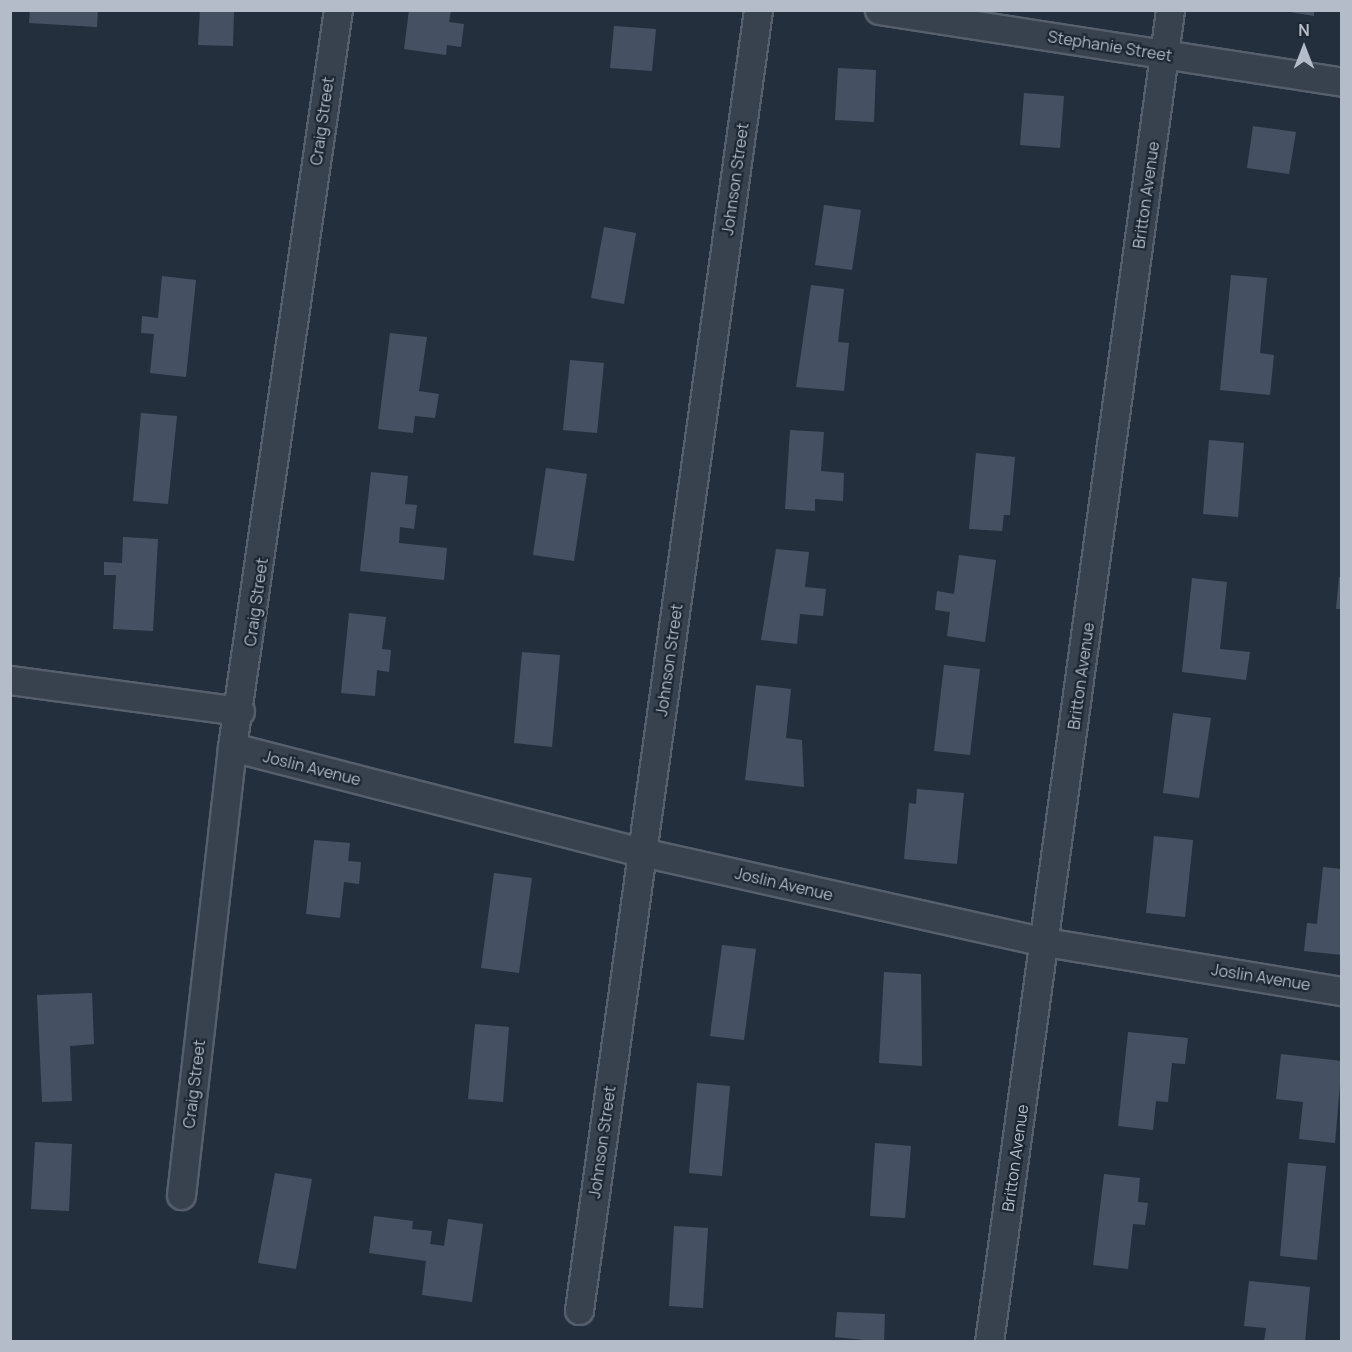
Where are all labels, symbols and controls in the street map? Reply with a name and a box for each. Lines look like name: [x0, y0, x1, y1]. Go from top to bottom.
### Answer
north arrow: [1274, 18, 1334, 78]
text: N: [1298, 19, 1310, 41]
street label: Stephanie Street: [1046, 27, 1174, 65]
street label: Craig Street: [306, 76, 338, 166]
street label: Johnson Street: [718, 121, 752, 237]
street label: Britton Avenue: [1129, 140, 1163, 250]
street label: Craig Street: [240, 557, 272, 647]
street label: Johnson Street: [652, 602, 686, 718]
street label: Britton Avenue: [1064, 621, 1098, 731]
street label: Joslin Avenue: [261, 747, 363, 789]
street label: Joslin Avenue: [733, 863, 835, 905]
street label: Joslin Avenue: [1210, 960, 1312, 994]
street label: Craig Street: [179, 1039, 209, 1129]
street label: Johnson Street: [585, 1084, 619, 1200]
street label: Britton Avenue: [998, 1103, 1032, 1213]

